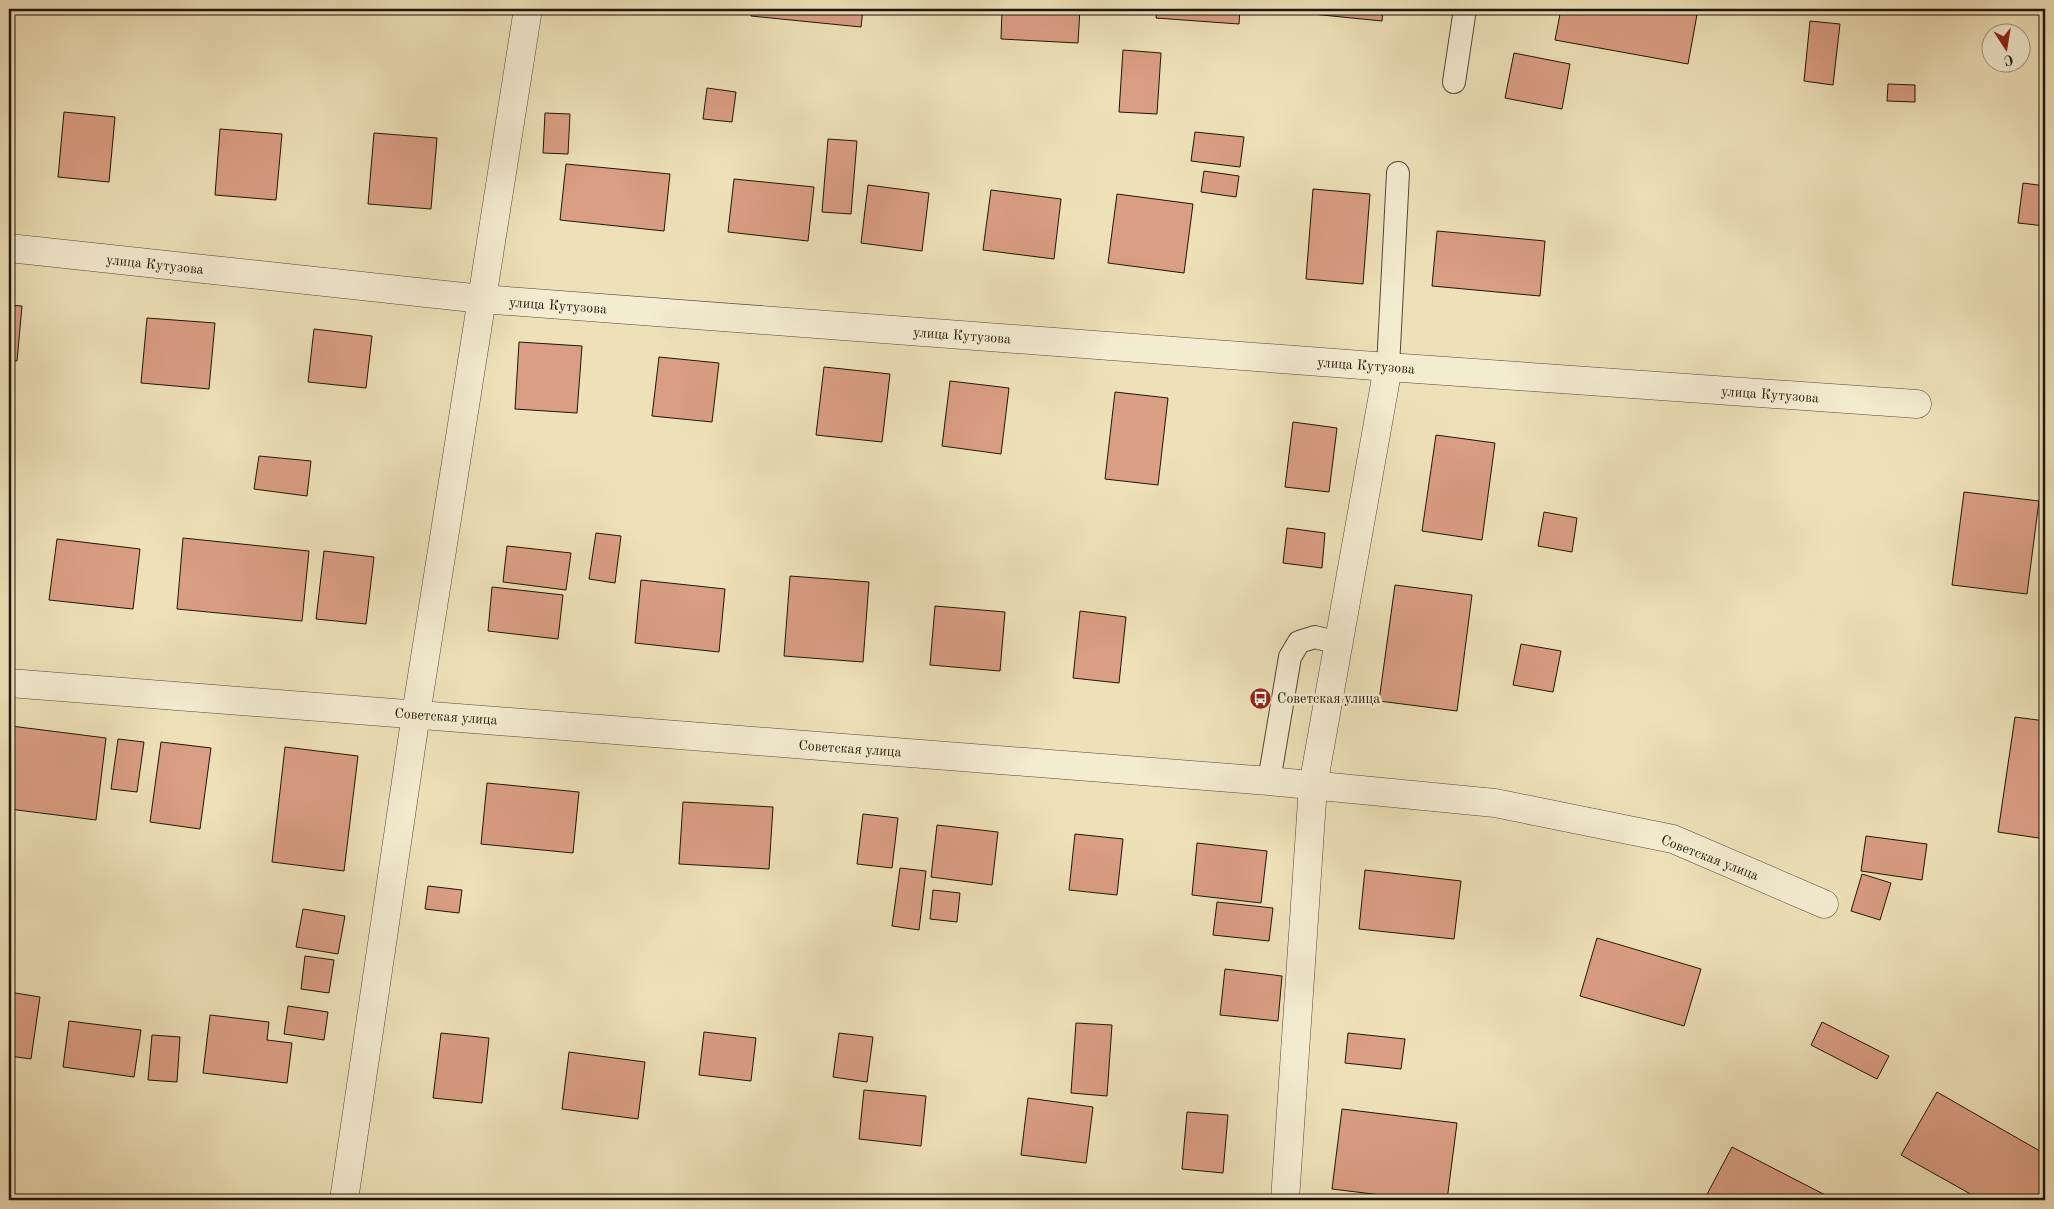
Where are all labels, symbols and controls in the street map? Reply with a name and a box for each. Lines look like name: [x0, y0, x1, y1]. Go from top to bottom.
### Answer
north arrow: [1982, 22, 2032, 72]
text: С: [2003, 52, 2014, 68]
street label: улица Кутузова: [105, 253, 204, 277]
street label: улица Кутузова: [509, 296, 607, 316]
street label: улица Кутузова: [913, 326, 1011, 346]
street label: улица Кутузова: [1317, 356, 1415, 376]
street label: улица Кутузова: [1721, 385, 1819, 405]
bus stop icon: Советская улица: [1249, 686, 1273, 710]
place label: Советская улица: [1277, 692, 1380, 706]
street label: Советская улица: [394, 706, 498, 728]
street label: Советская улица: [798, 738, 902, 760]
street label: Советская улица: [1659, 833, 1760, 883]

